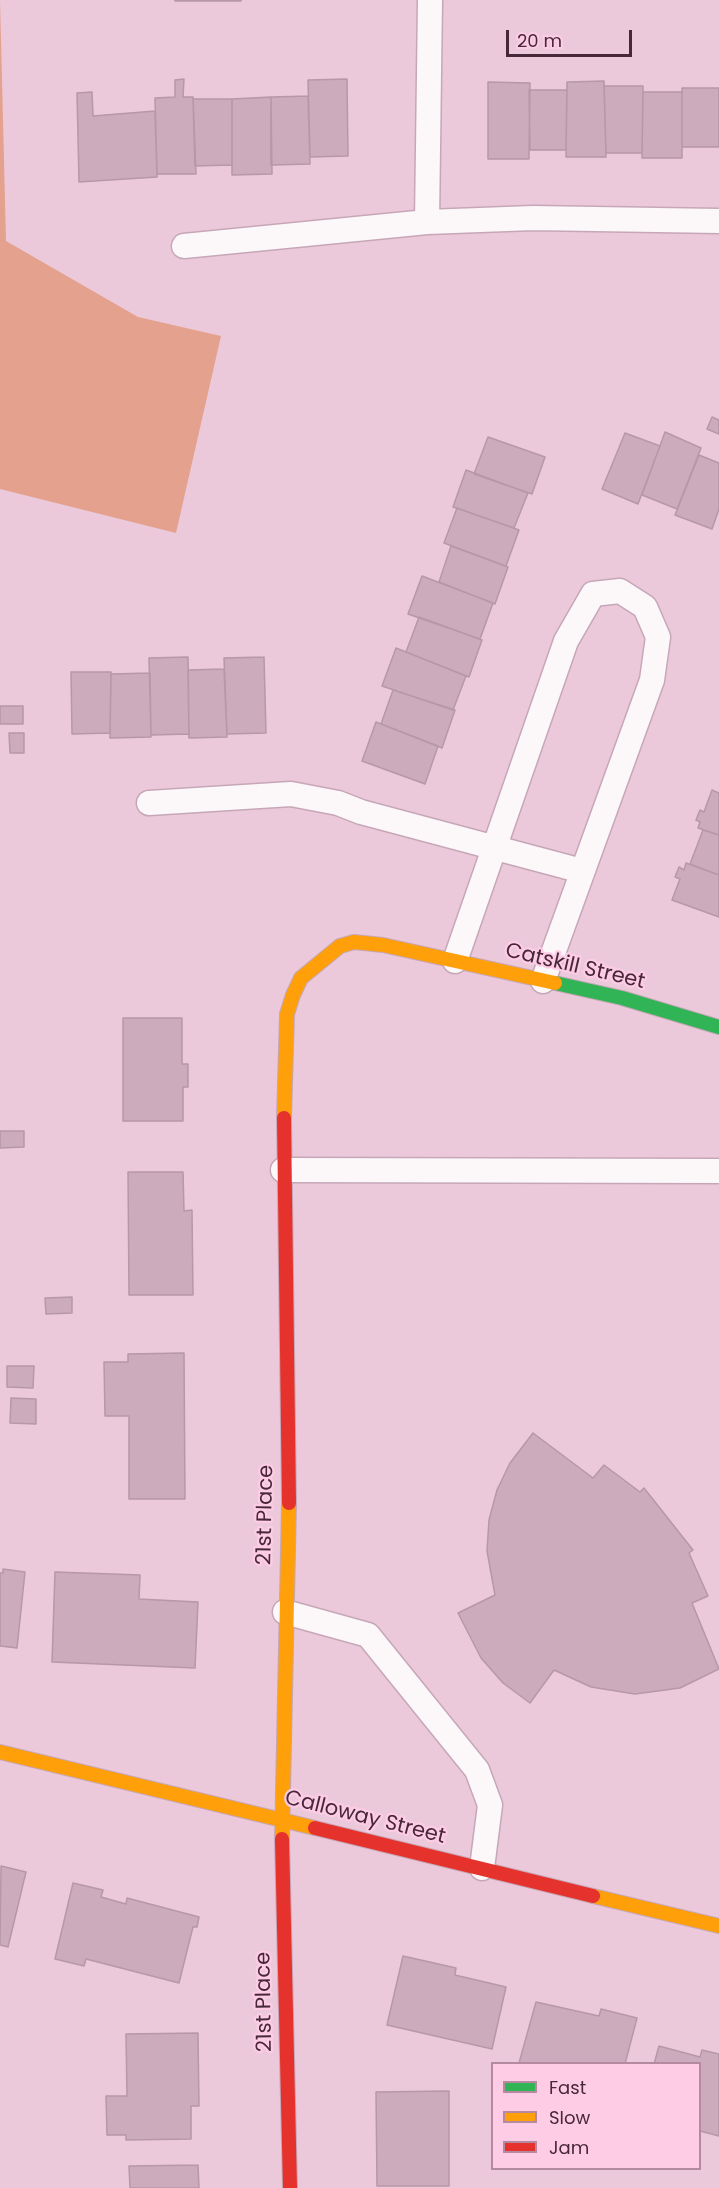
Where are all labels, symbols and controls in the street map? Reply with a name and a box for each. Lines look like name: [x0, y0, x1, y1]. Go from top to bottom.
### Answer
scale bar: [509, 18, 635, 56]
text: 20 m: [517, 28, 562, 53]
street label: Catskill Street: [503, 939, 647, 995]
street label: 21st Place: [253, 1465, 279, 1565]
street label: Calloway Street: [282, 1786, 448, 1850]
street label: 21st Place: [252, 1952, 278, 2052]
legend: [491, 2062, 701, 2170]
text: Fast: [549, 2075, 586, 2100]
text: Slow: [549, 2105, 590, 2130]
text: Jam: [549, 2135, 589, 2160]

